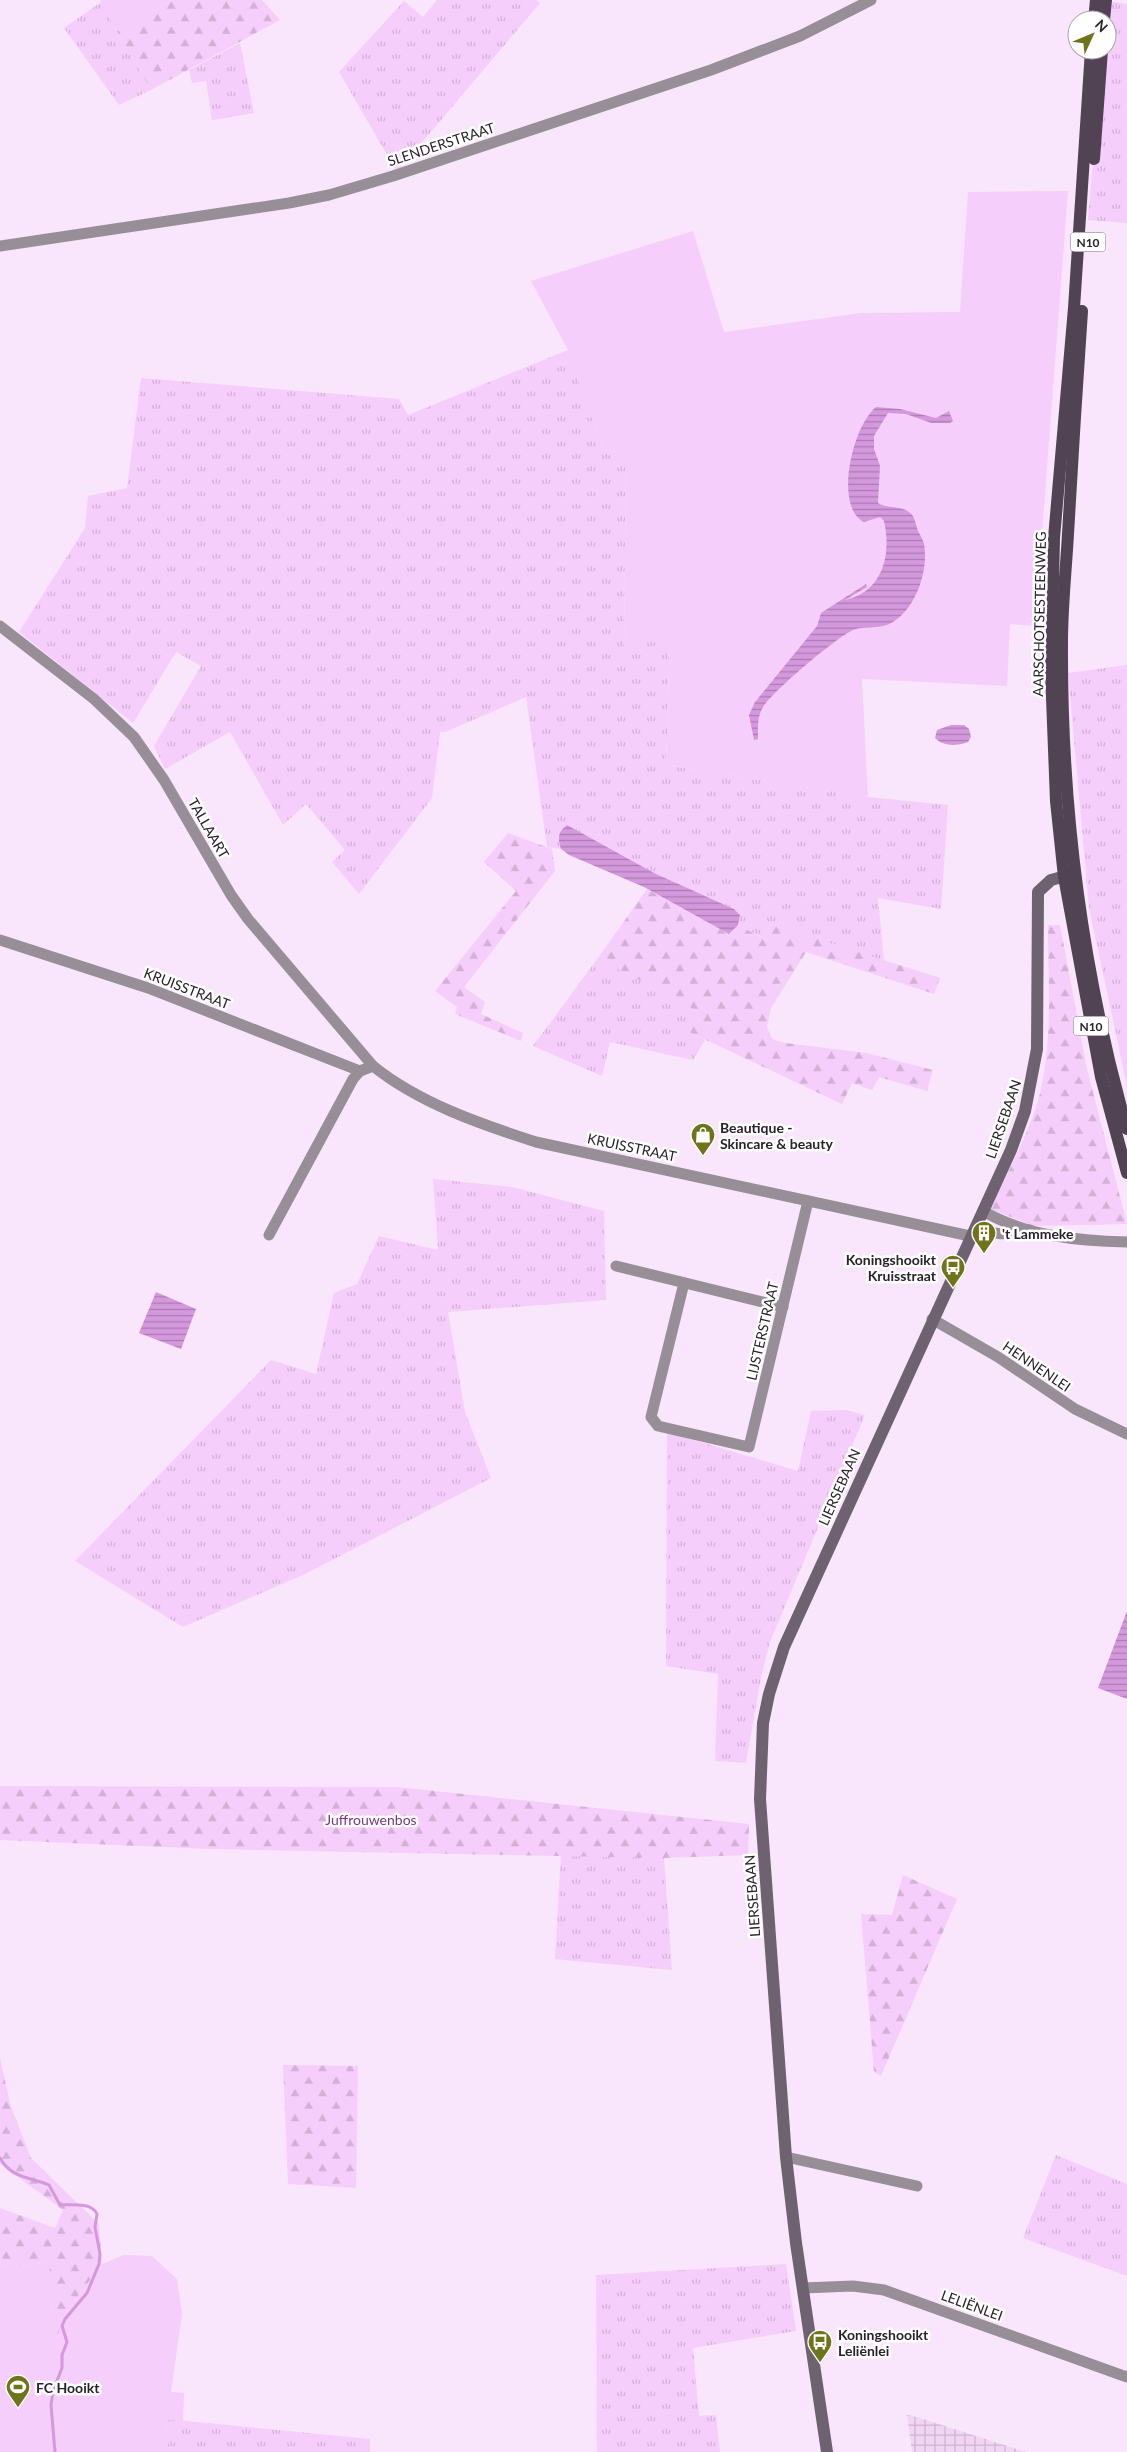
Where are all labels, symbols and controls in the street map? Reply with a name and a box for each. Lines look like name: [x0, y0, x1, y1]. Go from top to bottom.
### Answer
north arrow: [1067, 10, 1117, 60]
text: N: [1092, 16, 1112, 35]
street label: SLENDERSTRAAT: [385, 118, 498, 169]
road number: N10: [1070, 232, 1106, 252]
street label: AARSCHOTSESTEENWEG: [1029, 531, 1049, 697]
street label: TALLAART: [185, 795, 233, 862]
street label: KRUISSTRAAT: [142, 964, 233, 1012]
road number: N10: [1074, 1016, 1108, 1036]
street label: LIERSEBAAN: [982, 1077, 1024, 1161]
place label: Beautique - Skincare & beauty: [720, 1119, 833, 1152]
shop icon: Beautique - Skincare & beauty: [690, 1122, 716, 1156]
street label: KRUISSTRAAT: [586, 1129, 679, 1165]
building icon: 't Lammeke: [971, 1220, 997, 1254]
place label: 't Lammeke: [1002, 1225, 1074, 1242]
place label: Koningshooikt Kruisstraat: [846, 1251, 937, 1284]
bus stop icon: Koningshooikt Kruisstraat: [940, 1254, 966, 1288]
street label: LIJSTERSTRAAT: [742, 1279, 782, 1382]
street label: HENNENLEI: [1000, 1337, 1074, 1395]
street label: LIERSEBAAN: [815, 1446, 863, 1528]
park label: Juffrouwenbos: [325, 1811, 417, 1828]
street label: LIERSEBAAN: [741, 1854, 763, 1938]
street label: LELIËNLEI: [939, 2286, 1005, 2324]
place label: Koningshooikt Leliënlei: [838, 2326, 929, 2359]
bus stop icon: Koningshooikt Leliënlei: [807, 2329, 833, 2363]
sports icon: FC Hooikt: [5, 2374, 31, 2408]
place label: FC Hooikt: [36, 2379, 100, 2396]

